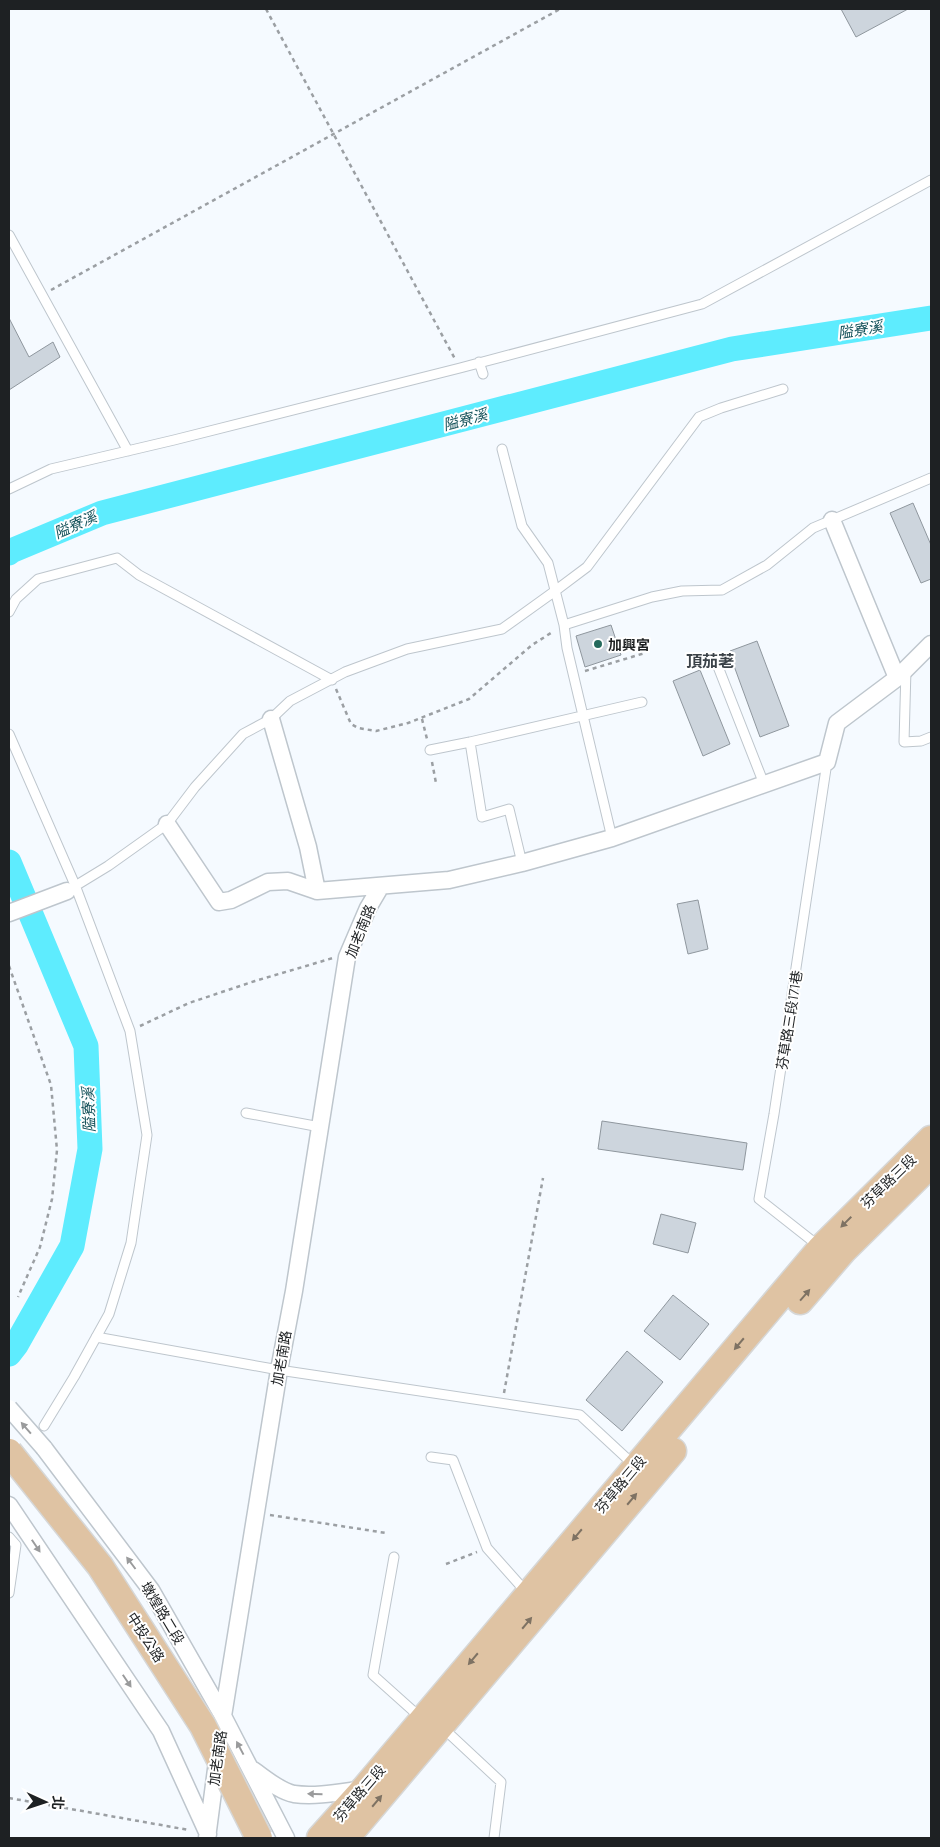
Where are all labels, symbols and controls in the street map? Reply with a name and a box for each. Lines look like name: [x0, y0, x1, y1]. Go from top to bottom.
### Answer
water label: 隘寮溪: [836, 316, 886, 341]
water label: 隘寮溪: [441, 404, 491, 434]
water label: 隘寮溪: [51, 506, 101, 541]
place label: 加興宮: [608, 636, 650, 653]
marker: 加興宮: [592, 638, 604, 650]
district label: 頂茄荖: [686, 651, 734, 670]
street label: 加老南路: [342, 902, 378, 960]
street label: 芬草路三段171巷: [773, 969, 805, 1071]
water label: 隘寮溪: [78, 1085, 98, 1133]
street label: 芬草路三段: [857, 1151, 919, 1211]
one-way arrow: [841, 1216, 853, 1228]
one-way arrow: [799, 1289, 810, 1302]
street label: 加老南路: [268, 1329, 294, 1387]
one-way arrow: [734, 1337, 745, 1350]
one-way arrow: [21, 1421, 32, 1434]
street label: 芬草路三段: [591, 1452, 649, 1516]
one-way arrow: [626, 1493, 637, 1505]
one-way arrow: [572, 1528, 583, 1541]
one-way arrow: [31, 1539, 41, 1553]
one-way arrow: [125, 1557, 136, 1570]
street label: 墩煌路二段: [138, 1579, 188, 1647]
street label: 中投公路: [124, 1609, 168, 1665]
one-way arrow: [522, 1617, 533, 1630]
one-way arrow: [467, 1652, 478, 1665]
one-way arrow: [122, 1674, 132, 1687]
street label: 加老南路: [205, 1729, 229, 1787]
one-way arrow: [236, 1741, 244, 1755]
street label: 芬草路三段: [330, 1761, 388, 1825]
north arrow: [20, 1777, 70, 1827]
one-way arrow: [307, 1790, 323, 1798]
text: 北: [50, 1795, 67, 1810]
one-way arrow: [372, 1795, 383, 1808]

